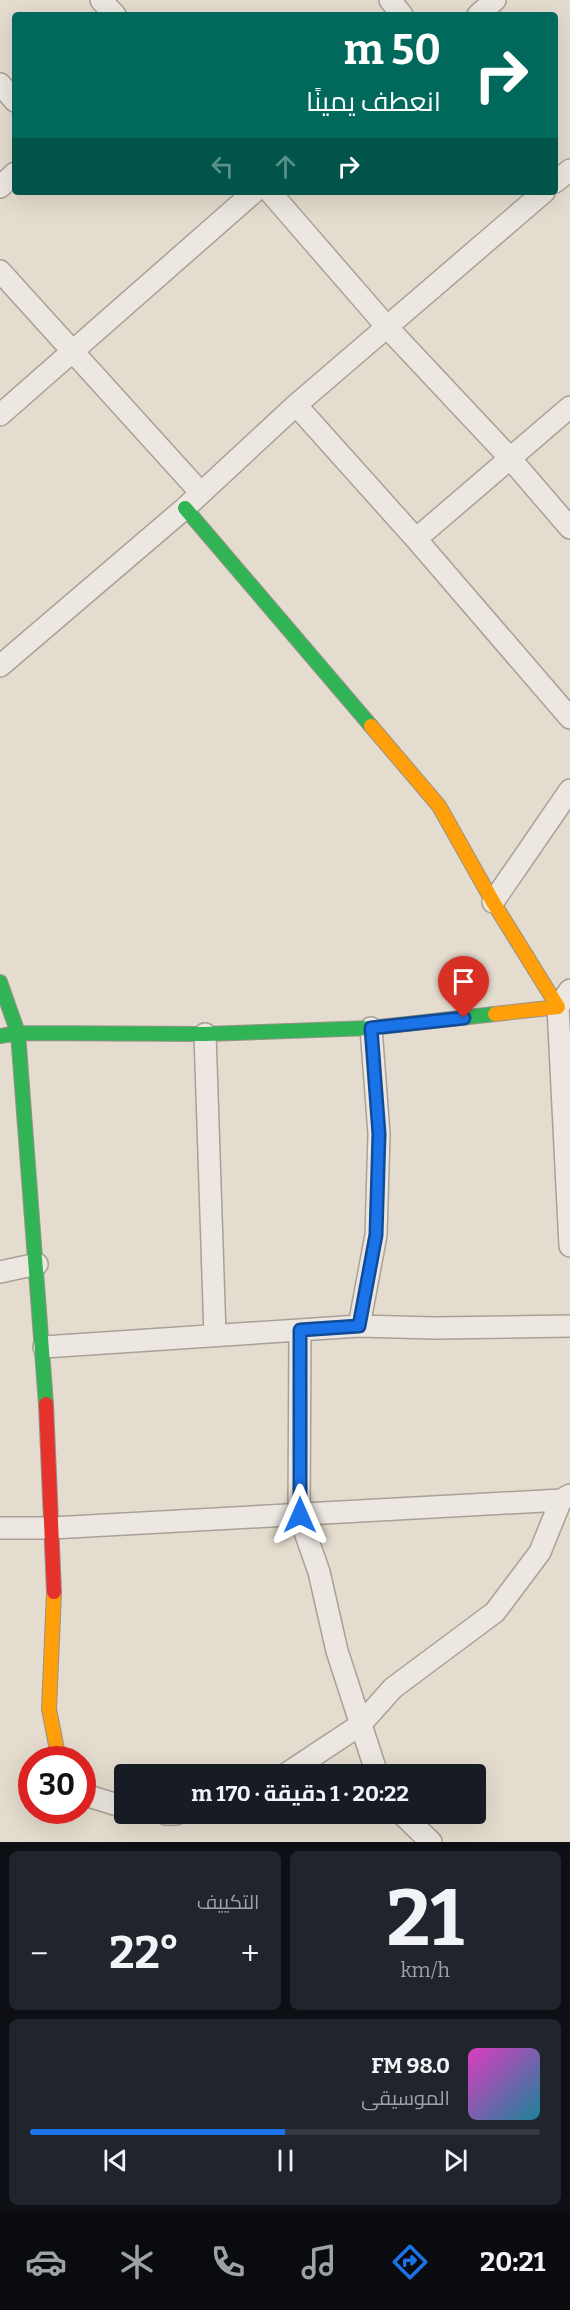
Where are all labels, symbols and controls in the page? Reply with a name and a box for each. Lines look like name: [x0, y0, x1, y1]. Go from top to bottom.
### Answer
text: 50 m: [344, 25, 441, 75]
icon: right: [462, 36, 540, 114]
text: انعطف يمينًا: [306, 86, 441, 118]
icon: left: [206, 150, 239, 183]
icon: ahead: [269, 150, 302, 183]
icon: right: [332, 150, 365, 183]
pin: [438, 956, 489, 1018]
icon: arrive: [447, 965, 480, 998]
position arrow: [268, 1483, 332, 1547]
speed limit sign: 30: [18, 1746, 96, 1824]
text: 20:22 · 1 دقيقة · 170 m: [191, 1780, 409, 1807]
text: 21: [386, 1872, 464, 1966]
text: التكييف: [197, 1890, 260, 1914]
text: 22°: [109, 1926, 180, 1980]
text: −: [30, 1934, 48, 1974]
text: +: [241, 1934, 259, 1974]
text: km/h: [401, 1958, 450, 1982]
text: 98.0 FM: [371, 2052, 450, 2079]
text: الموسيقى: [361, 2086, 450, 2110]
icon: previous: [99, 2144, 132, 2177]
icon: pause: [269, 2144, 302, 2177]
icon: next: [439, 2144, 472, 2177]
icon: car: [25, 2241, 67, 2283]
icon: climate: [116, 2241, 158, 2283]
icon: phone: [207, 2241, 249, 2283]
icon: music: [298, 2241, 340, 2283]
icon: directions: [389, 2241, 431, 2283]
text: 20:21: [480, 2246, 545, 2278]

